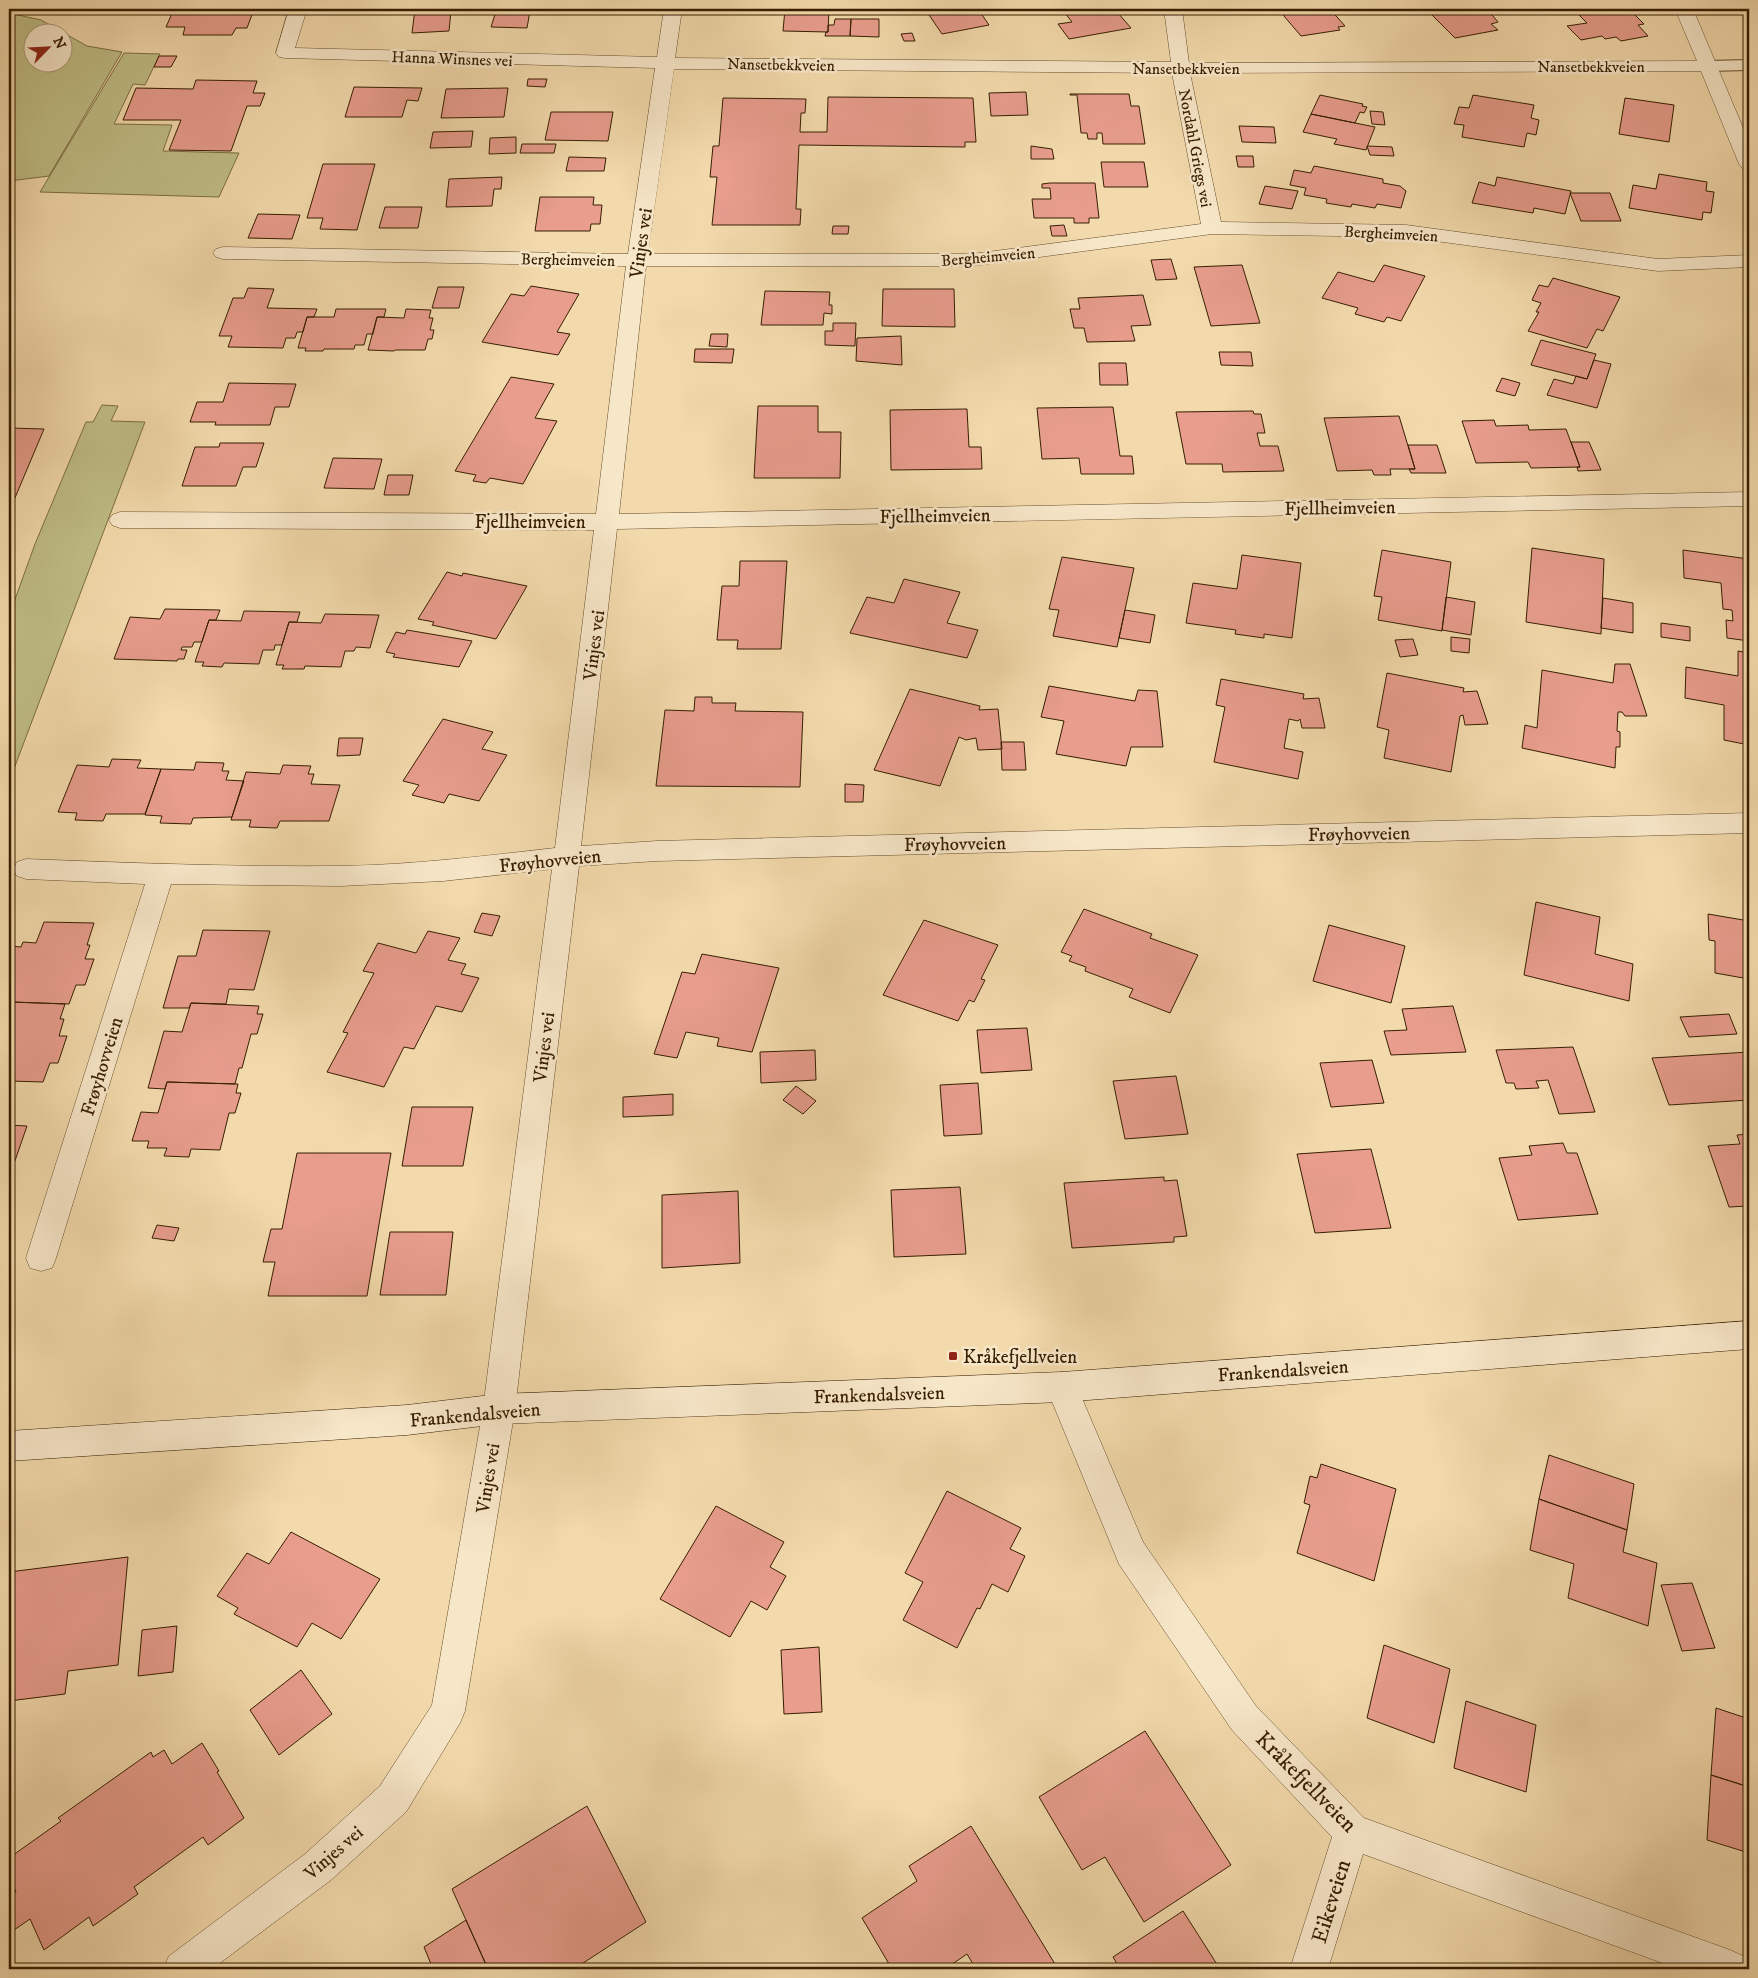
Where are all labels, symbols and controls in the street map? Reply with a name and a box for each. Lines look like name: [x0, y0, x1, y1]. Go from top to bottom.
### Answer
north arrow: [22, 22, 72, 72]
text: N: [48, 34, 70, 52]
street label: Hanna Winsnes vei: [391, 47, 513, 71]
street label: Nansetbekkveien: [727, 54, 836, 76]
street label: Nansetbekkveien: [1537, 57, 1645, 77]
street label: Nansetbekkveien: [1132, 59, 1240, 79]
street label: Nordahl Griegs vei: [1174, 87, 1216, 209]
street label: Vinjes vei: [625, 207, 658, 281]
street label: Bergheimveien: [1343, 222, 1439, 246]
street label: Bergheimveien: [940, 243, 1037, 271]
street label: Bergheimveien: [521, 249, 616, 271]
street label: Fjellheimveien: [1284, 496, 1396, 521]
street label: Fjellheimveien: [879, 504, 991, 529]
street label: Fjellheimveien: [474, 511, 586, 534]
street label: Vinjes vei: [579, 609, 610, 683]
street label: Frøyhovveien: [1308, 822, 1410, 847]
street label: Frøyhovveien: [904, 832, 1006, 857]
street label: Frøyhovveien: [498, 845, 602, 878]
street label: Vinjes vei: [529, 1011, 560, 1085]
street label: Frøyhovveien: [76, 1014, 128, 1119]
place label: Kråkefjellveien: [963, 1346, 1077, 1369]
marker: Kråkefjellveien: [947, 1350, 959, 1362]
street label: Frankendalsveien: [1217, 1355, 1349, 1388]
street label: Frankendalsveien: [813, 1382, 945, 1409]
street label: Frankendalsveien: [409, 1398, 542, 1433]
street label: Vinjes vei: [471, 1441, 505, 1516]
street label: Kråkefjellveien: [1250, 1726, 1363, 1839]
street label: Vinjes vei: [299, 1821, 368, 1886]
street label: Eikeveien: [1306, 1856, 1357, 1947]

